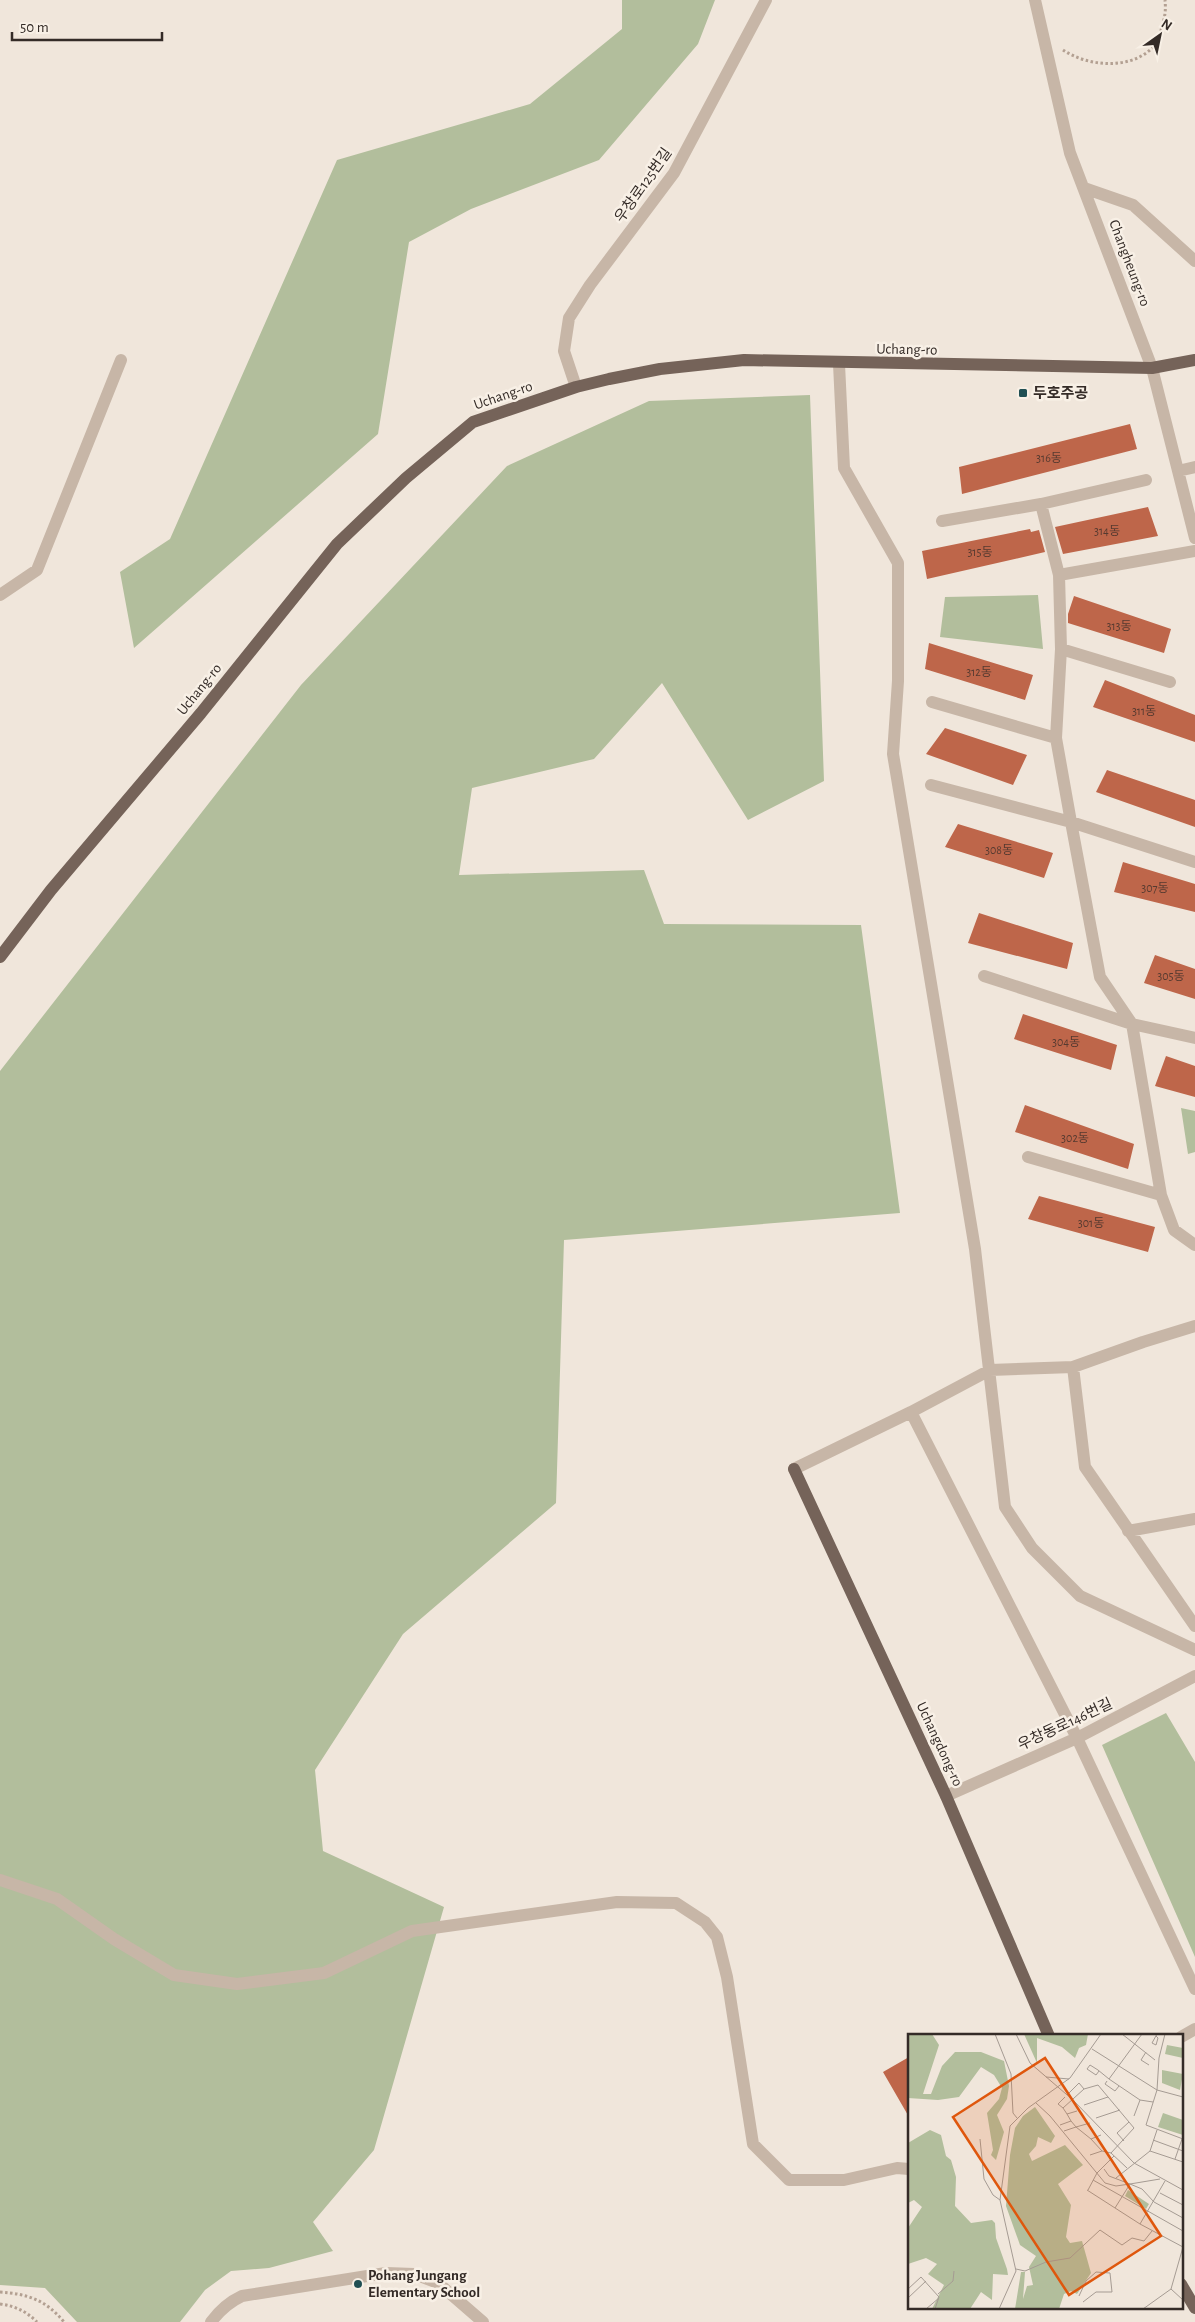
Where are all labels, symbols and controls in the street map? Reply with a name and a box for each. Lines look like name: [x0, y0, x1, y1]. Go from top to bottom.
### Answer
scale bar: [12, 10, 162, 42]
north arrow: [1135, 10, 1185, 60]
text: N: [1159, 16, 1174, 33]
text: 50 m: [20, 20, 49, 35]
street label: 우창로125번길: [611, 145, 675, 225]
street label: Changheung-ro: [1106, 218, 1153, 309]
street label: Uchang-ro: [876, 341, 938, 358]
street label: Uchang-ro: [472, 378, 535, 413]
place label: 두호주공: [1033, 386, 1088, 401]
marker: 두호주공: [1017, 387, 1029, 399]
house number: 316동: [1036, 452, 1062, 464]
house number: 314동: [1094, 525, 1120, 537]
house number: 315동: [967, 546, 993, 558]
house number: 313동: [1106, 620, 1132, 632]
street label: Uchang-ro: [174, 661, 224, 718]
house number: 312동: [966, 666, 992, 678]
house number: 311동: [1132, 705, 1156, 717]
house number: 308동: [985, 844, 1013, 856]
house number: 307동: [1141, 882, 1169, 894]
house number: 305동: [1157, 970, 1185, 982]
house number: 304동: [1052, 1036, 1080, 1048]
house number: 302동: [1061, 1132, 1089, 1144]
house number: 301동: [1078, 1217, 1104, 1229]
street label: 우창동로146번길: [1015, 1695, 1115, 1753]
street label: Uchangdong-ro: [913, 1700, 966, 1789]
inset map: [908, 2034, 1182, 2310]
place label: Pohang Jungang Elementary School: [368, 2268, 480, 2300]
marker: Pohang Jungang Elementary School: [352, 2278, 364, 2290]

